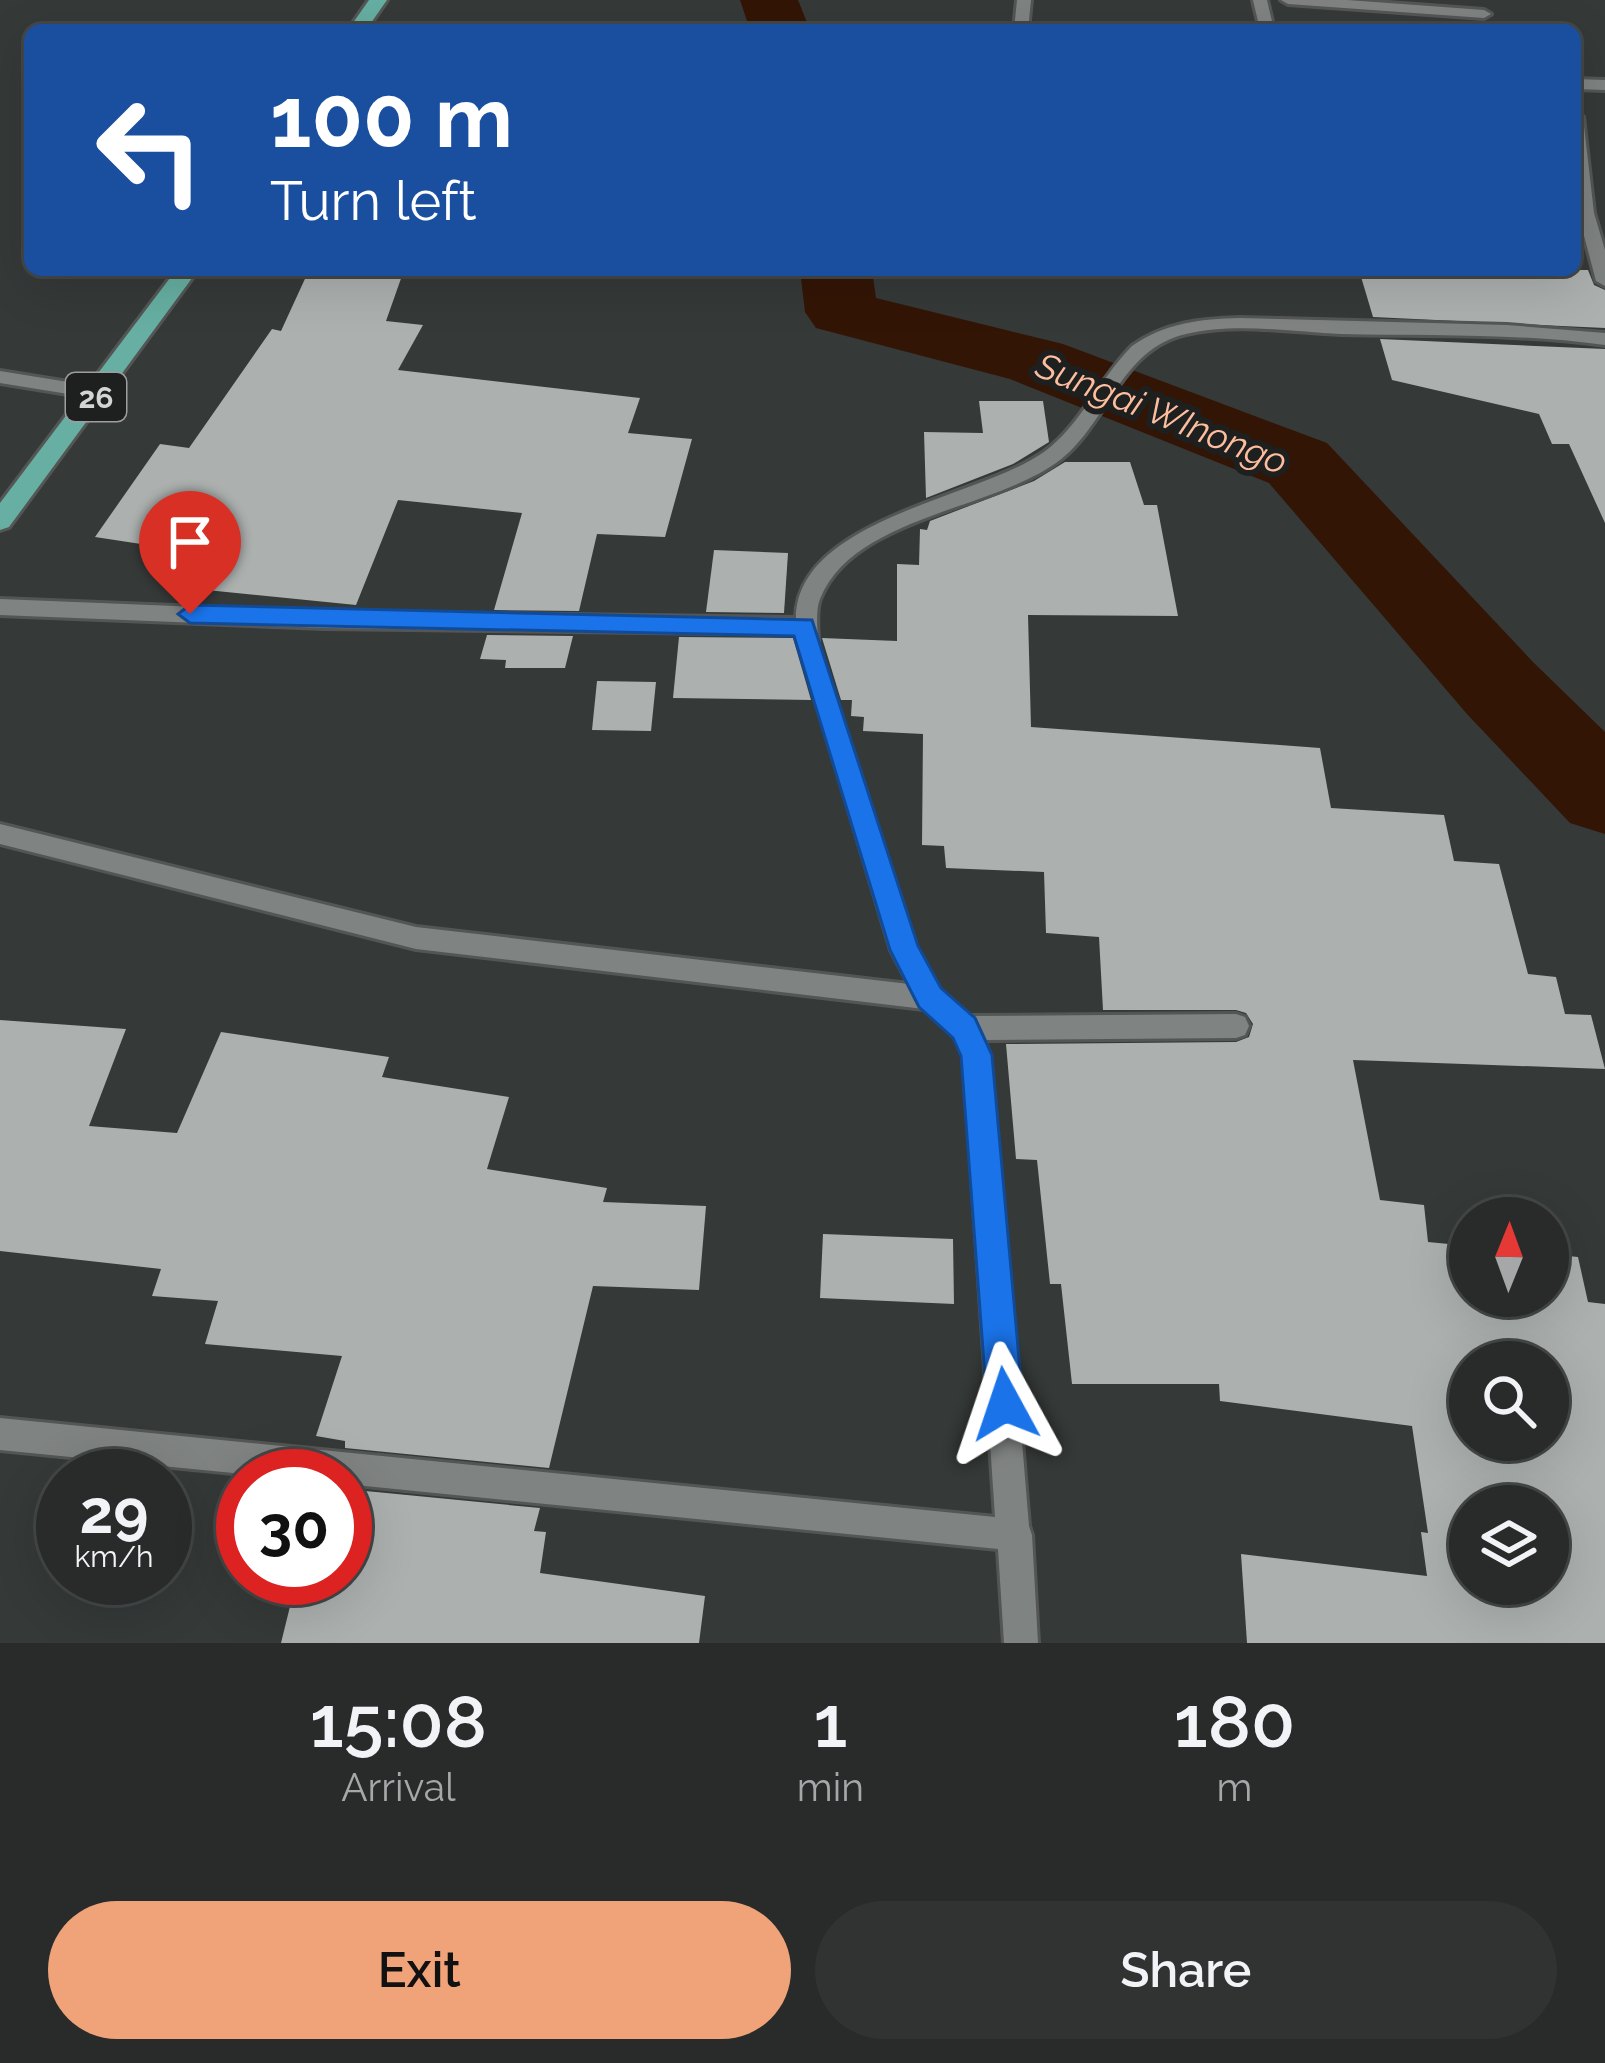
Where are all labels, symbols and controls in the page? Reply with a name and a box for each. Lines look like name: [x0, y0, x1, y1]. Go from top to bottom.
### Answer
text: 100 m: [270, 68, 513, 167]
icon: left: [72, 72, 228, 228]
text: Turn left: [270, 169, 477, 233]
water label: Sungai WInongo: [1029, 343, 1294, 483]
road number: 26: [66, 373, 126, 421]
pin: [139, 491, 241, 614]
icon: arrive: [157, 509, 223, 575]
north arrow: [1449, 1197, 1569, 1317]
map controls: [1449, 1197, 1569, 1605]
position arrow: [942, 1341, 1068, 1467]
button: search: [1449, 1341, 1569, 1461]
speed limit sign: 30: [216, 1449, 372, 1605]
text: 29: [79, 1477, 149, 1547]
button: layers: [1449, 1485, 1569, 1605]
text: km/h: [74, 1539, 154, 1574]
text: 15:08: [310, 1679, 487, 1764]
text: 1: [813, 1679, 847, 1764]
text: 180: [1174, 1679, 1295, 1764]
text: Arrival: [341, 1764, 456, 1810]
text: min: [797, 1764, 864, 1810]
text: m: [1217, 1764, 1252, 1810]
button: Exit: [48, 1901, 791, 2039]
button: Share: [815, 1901, 1557, 2039]

